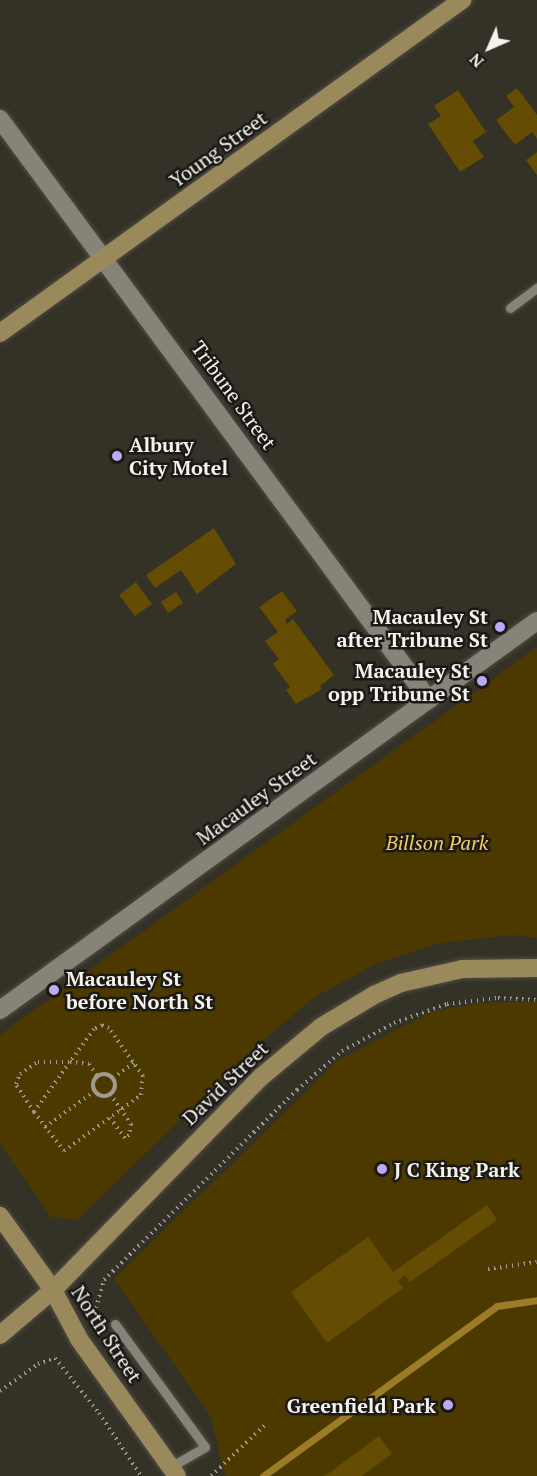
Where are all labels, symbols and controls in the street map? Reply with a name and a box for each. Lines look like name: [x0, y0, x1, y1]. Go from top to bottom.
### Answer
north arrow: [459, 18, 519, 78]
text: N: [464, 49, 488, 73]
street label: Young Street: [165, 106, 271, 192]
street label: Tribune Street: [187, 336, 281, 454]
place label: Albury City Motel: [129, 432, 228, 479]
marker: Albury City Motel: [110, 449, 124, 463]
place label: Macauley St after Tribune St: [336, 604, 488, 651]
marker: Macauley St after Tribune St: [493, 620, 507, 634]
place label: Macauley St opp Tribune St: [328, 658, 470, 705]
marker: Macauley St opp Tribune St: [475, 674, 489, 688]
street label: Macauley Street: [191, 746, 321, 850]
park label: Billson Park: [386, 830, 488, 854]
place label: Macauley St before North St: [66, 966, 213, 1013]
marker: Macauley St before North St: [47, 983, 61, 997]
street label: David Street: [177, 1036, 273, 1130]
place label: J C King Park: [394, 1157, 520, 1181]
marker: J C King Park: [375, 1162, 389, 1176]
street label: North Street: [67, 1281, 147, 1387]
place label: Greenfield Park: [287, 1393, 436, 1417]
marker: Greenfield Park: [441, 1398, 455, 1412]

